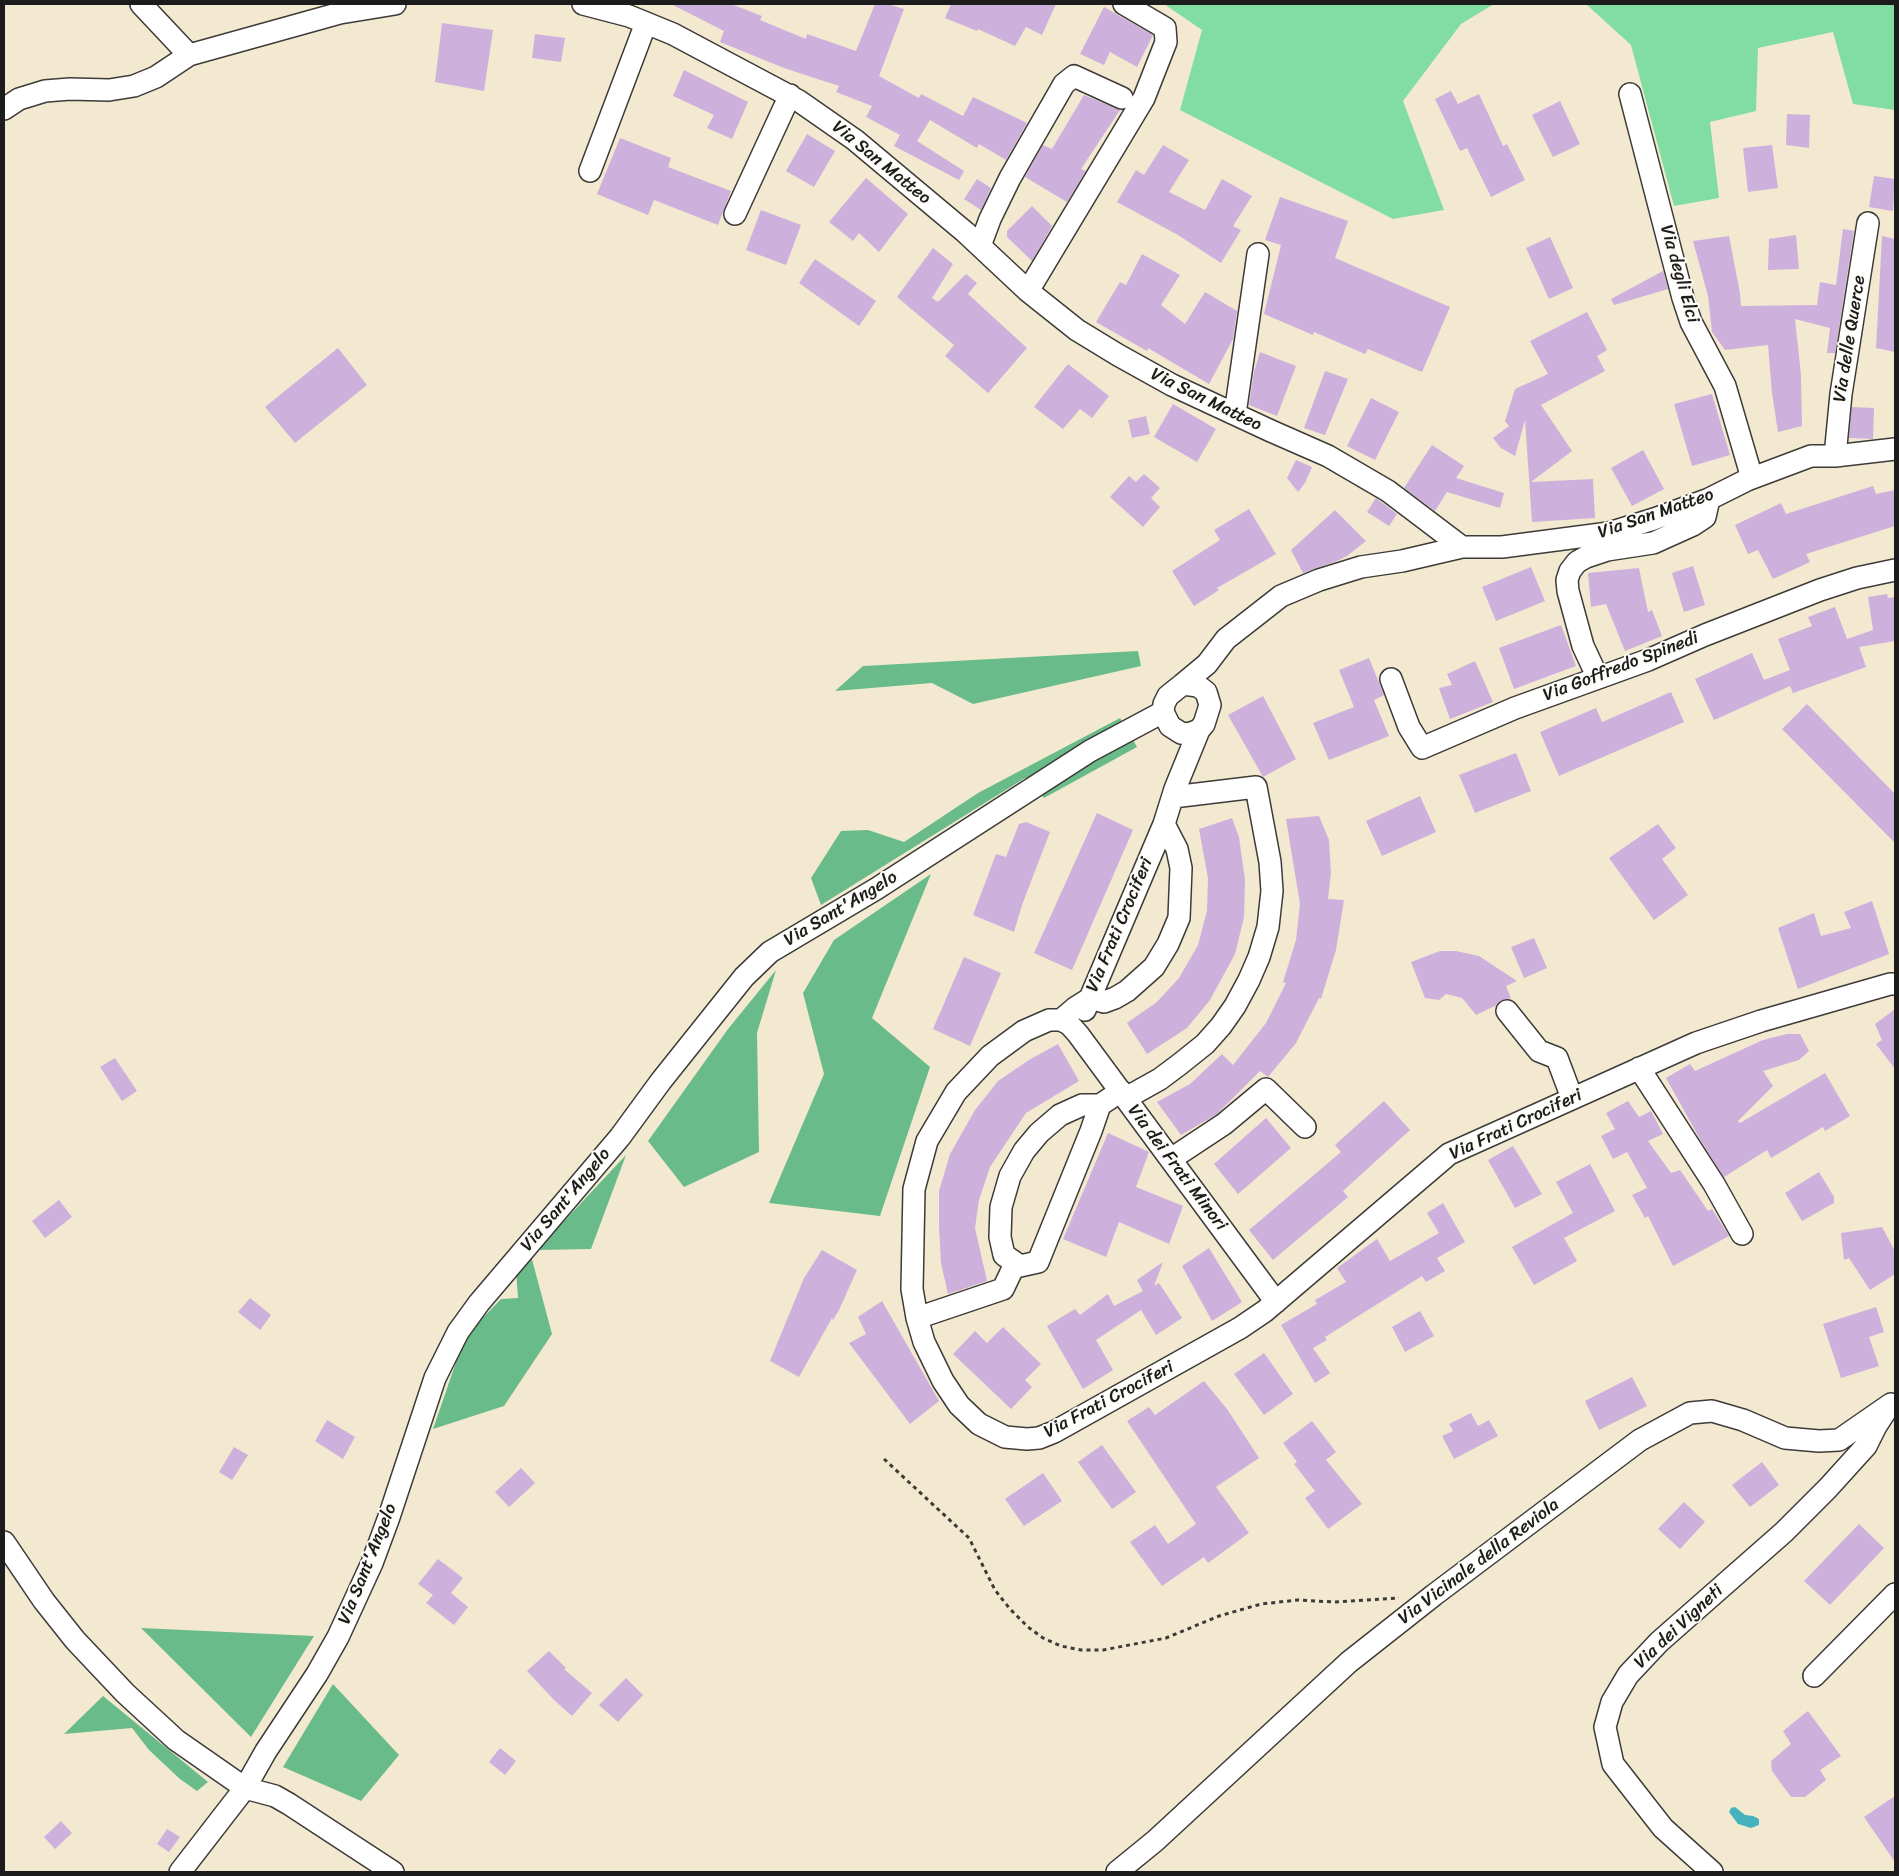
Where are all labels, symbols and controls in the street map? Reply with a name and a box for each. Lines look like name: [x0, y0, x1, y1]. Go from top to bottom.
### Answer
street label: Via San Matteo: [827, 117, 935, 209]
street label: Via degli Elci: [1655, 222, 1703, 326]
street label: Via delle Querce: [1829, 274, 1871, 404]
street label: Via San Matteo: [1147, 364, 1265, 436]
street label: Via San Matteo: [1595, 484, 1717, 544]
street label: Via Goffredo Spinedi: [1540, 627, 1702, 707]
street label: Via Frati Crociferi: [1082, 855, 1158, 995]
street label: Via Sant'Angelo: [780, 867, 902, 951]
street label: Via Frati Crociferi: [1446, 1085, 1586, 1165]
street label: Via dei Frati Minori: [1123, 1101, 1231, 1235]
street label: Via Sant'Angelo: [517, 1144, 615, 1256]
street label: Via Frati Crociferi: [1041, 1357, 1177, 1443]
street label: Via Vicinale della Reviola: [1394, 1494, 1564, 1630]
street label: Via Sant'Angelo: [334, 1501, 402, 1627]
street label: Via dei Vigneti: [1630, 1580, 1728, 1674]

